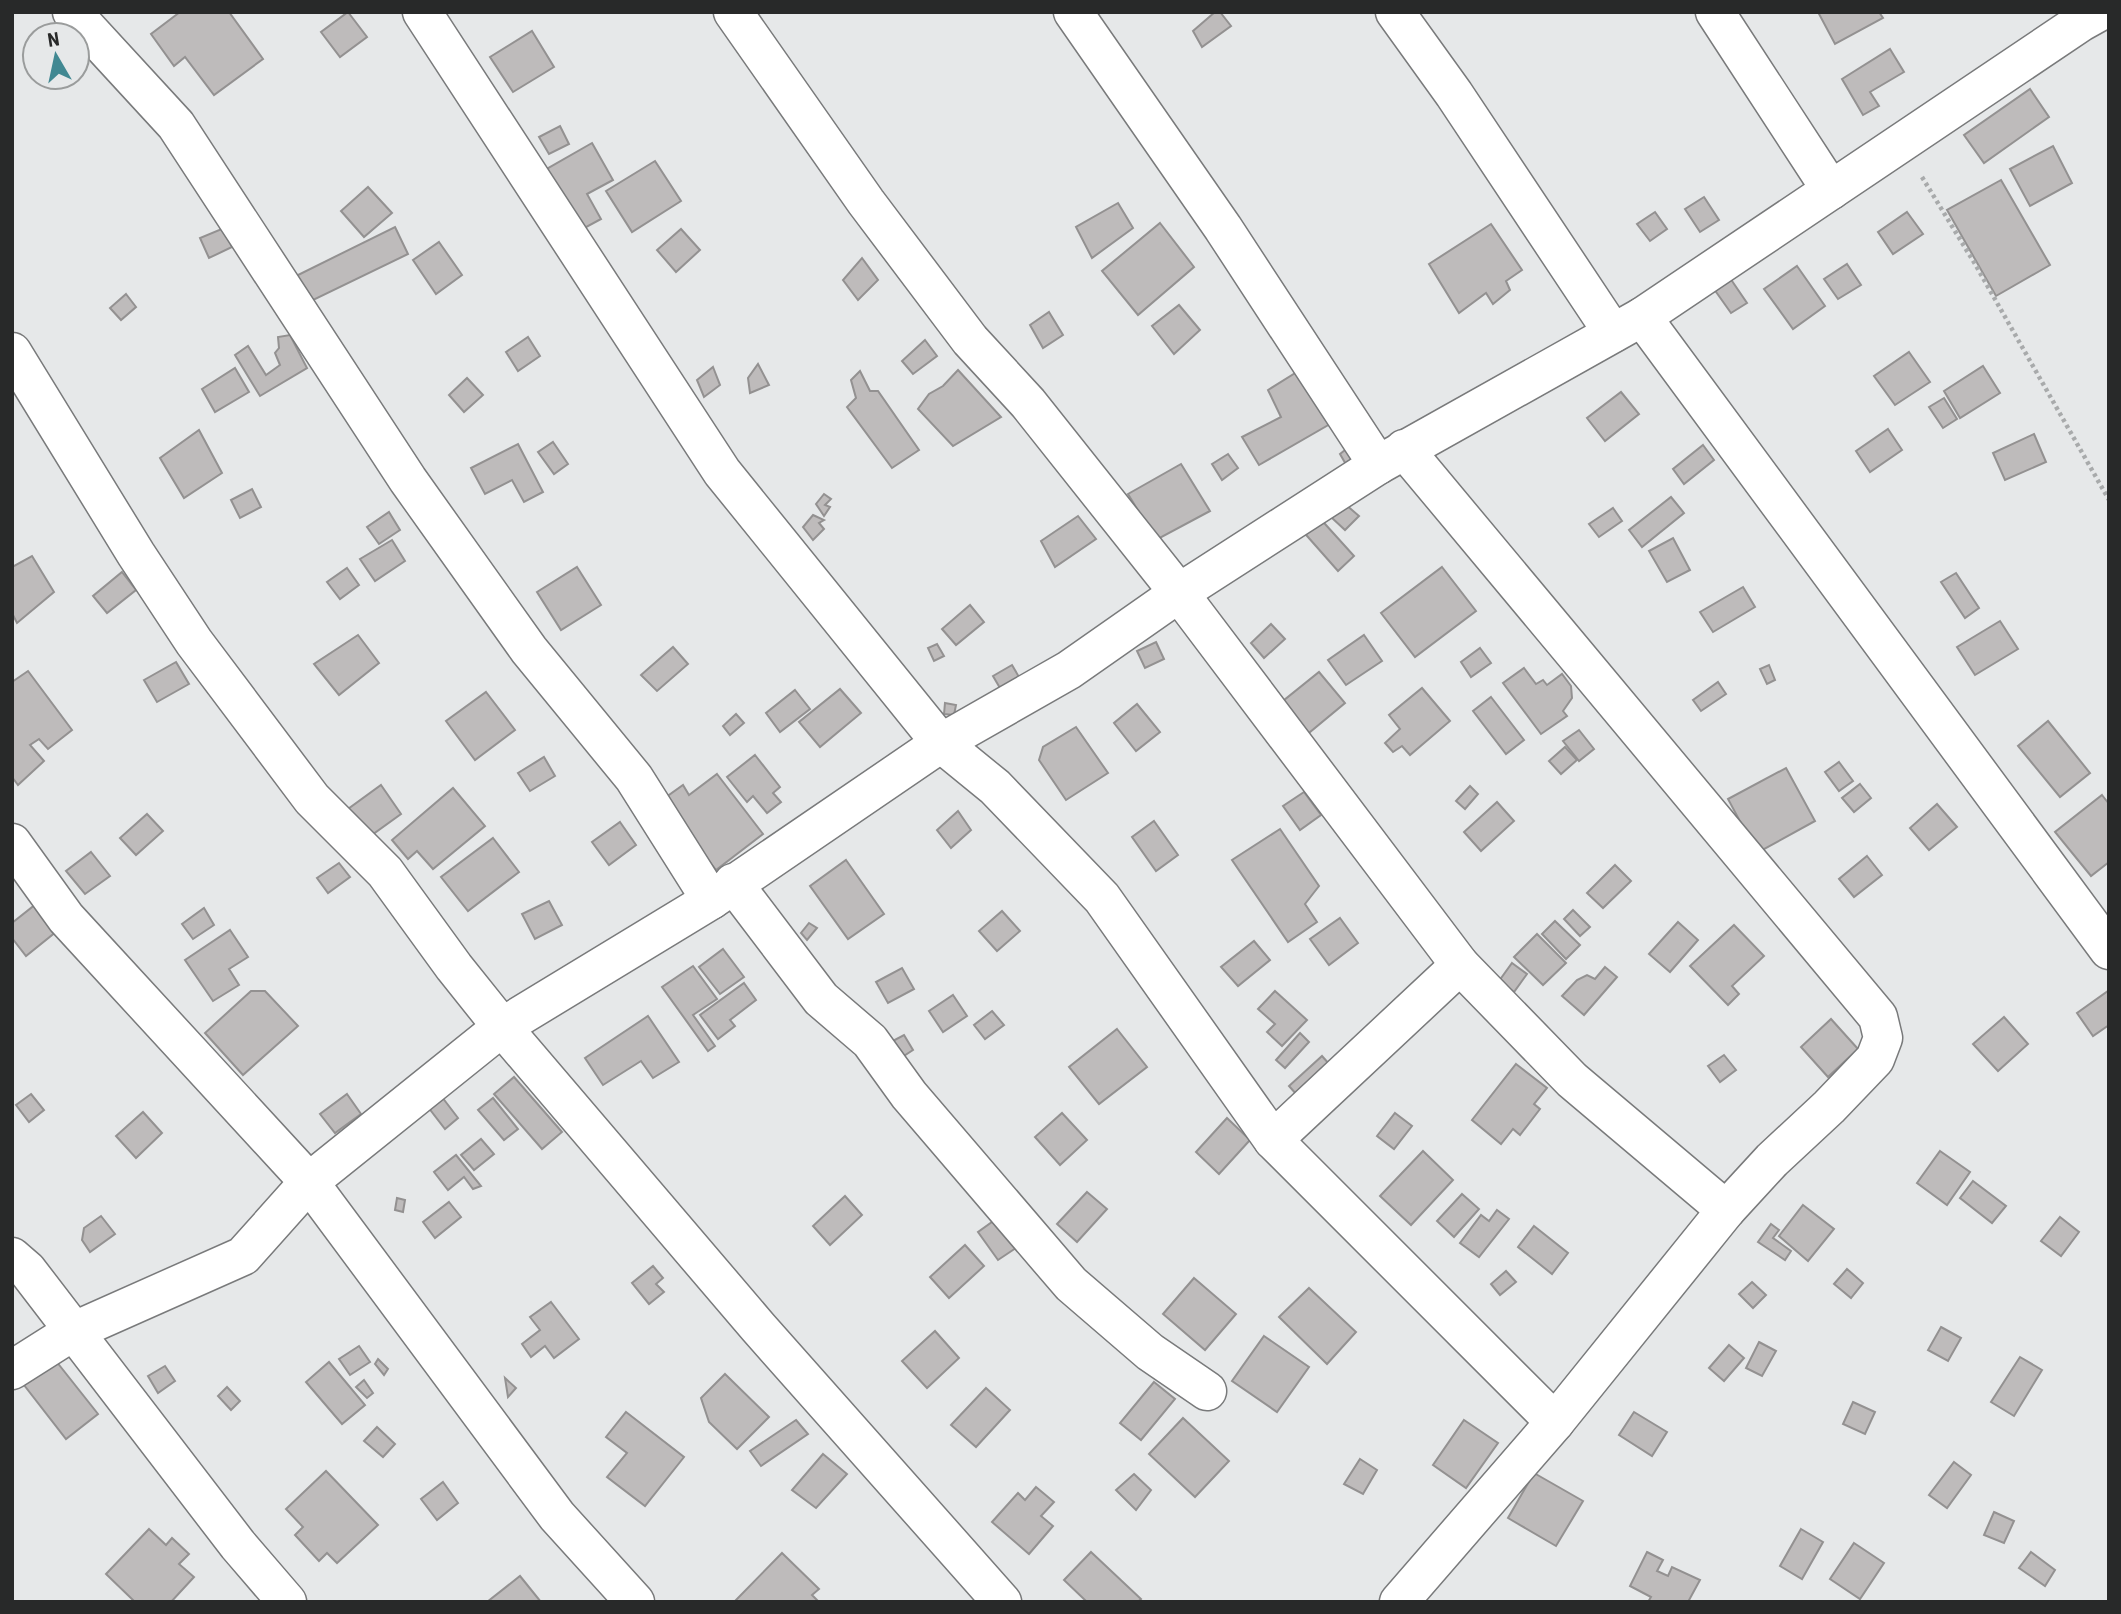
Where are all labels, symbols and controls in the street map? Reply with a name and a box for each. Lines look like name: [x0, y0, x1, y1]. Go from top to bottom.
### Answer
north arrow: [21, 21, 91, 91]
text: N: [46, 27, 61, 52]

